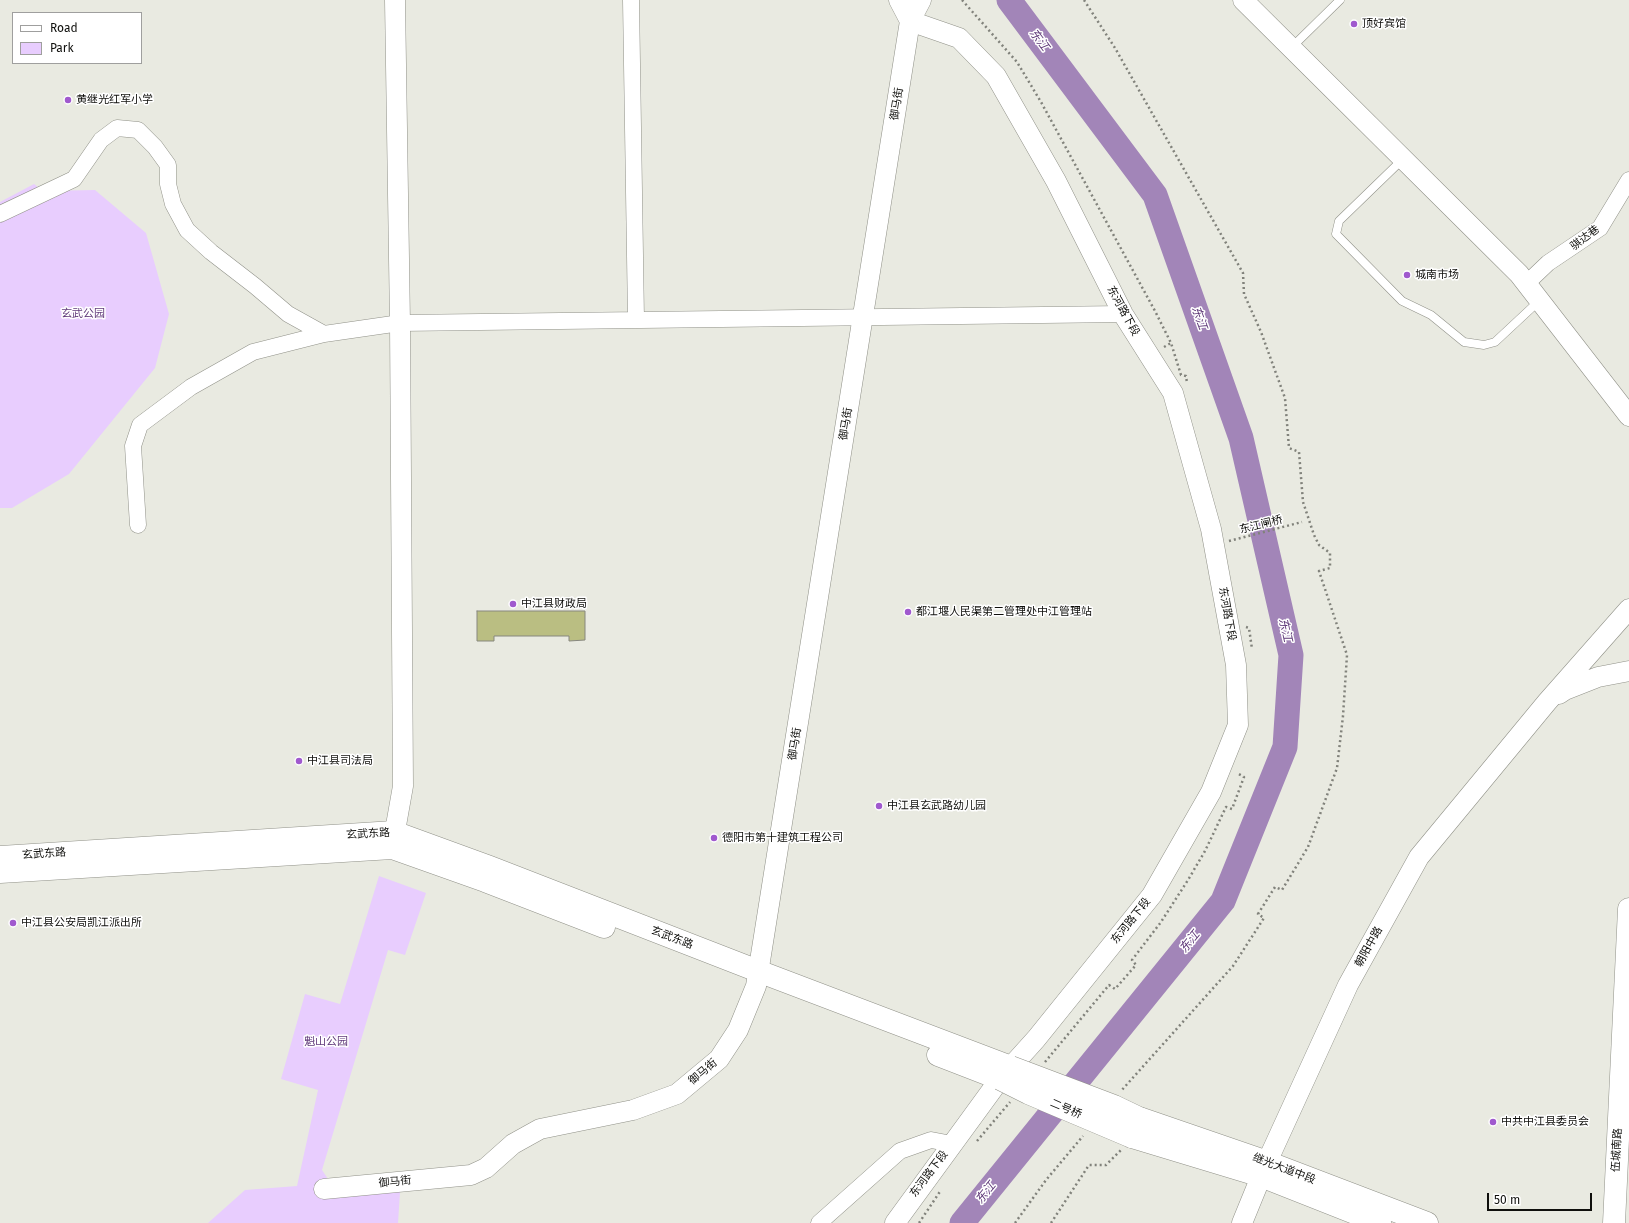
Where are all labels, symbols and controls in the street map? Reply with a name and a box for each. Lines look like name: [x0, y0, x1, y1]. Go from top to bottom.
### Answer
legend: [12, 12, 142, 64]
place label: 顶好宾馆: [1362, 17, 1406, 31]
marker: 顶好宾馆: [1349, 19, 1359, 29]
text: Road: [50, 21, 78, 35]
water label: 东江: [1026, 26, 1052, 54]
text: Park: [50, 41, 74, 55]
street label: 御马街: [888, 87, 906, 121]
place label: 黄继光红军小学: [76, 93, 153, 107]
marker: 黄继光红军小学: [63, 95, 73, 105]
street label: 骐达巷: [1568, 223, 1602, 253]
place label: 城南市场: [1415, 268, 1459, 282]
marker: 城南市场: [1402, 270, 1412, 280]
street label: 东河路下段: [1104, 284, 1142, 338]
water label: 东江: [1188, 304, 1210, 332]
park label: 玄武公园: [61, 307, 105, 321]
street label: 御马街: [837, 407, 855, 441]
street label: 东江闸桥: [1238, 513, 1284, 537]
street label: 东河路下段: [1216, 586, 1238, 642]
place label: 中江县财政局: [521, 597, 587, 611]
marker: 中江县财政局: [508, 599, 518, 609]
place label: 都江堰人民渠第二管理处中江管理站: [916, 605, 1092, 619]
marker: 都江堰人民渠第二管理处中江管理站: [903, 607, 913, 617]
water label: 东江: [1275, 617, 1295, 643]
street label: 御马街: [786, 727, 804, 761]
place label: 中江县司法局: [307, 754, 373, 768]
marker: 中江县司法局: [294, 756, 304, 766]
place label: 中江县玄武路幼儿园: [887, 799, 986, 813]
marker: 中江县玄武路幼儿园: [874, 801, 884, 811]
street label: 玄武东路: [346, 826, 390, 842]
place label: 德阳市第十建筑工程公司: [722, 831, 843, 845]
marker: 德阳市第十建筑工程公司: [709, 833, 719, 843]
street label: 玄武东路: [22, 846, 66, 862]
street label: 东河路下段: [1109, 895, 1153, 947]
place label: 中江县公安局凯江派出所: [21, 916, 142, 930]
marker: 中江县公安局凯江派出所: [8, 918, 18, 928]
street label: 玄武东路: [649, 924, 695, 952]
street label: 朝阳中路: [1353, 925, 1385, 969]
water label: 东江: [1177, 928, 1203, 956]
park label: 魁山公园: [304, 1035, 348, 1049]
street label: 御马街: [686, 1056, 720, 1088]
street label: 二号桥: [1048, 1096, 1084, 1122]
place label: 中共中江县委员会: [1501, 1115, 1589, 1129]
marker: 中共中江县委员会: [1488, 1117, 1498, 1127]
street label: 伍城南路: [1609, 1128, 1625, 1172]
street label: 东河路下段: [907, 1148, 951, 1200]
street label: 继光大道中段: [1251, 1151, 1317, 1187]
street label: 御马街: [378, 1174, 412, 1190]
water label: 东江: [973, 1179, 999, 1207]
scale bar: [1489, 1185, 1594, 1211]
text: 50 m: [1494, 1193, 1520, 1207]

